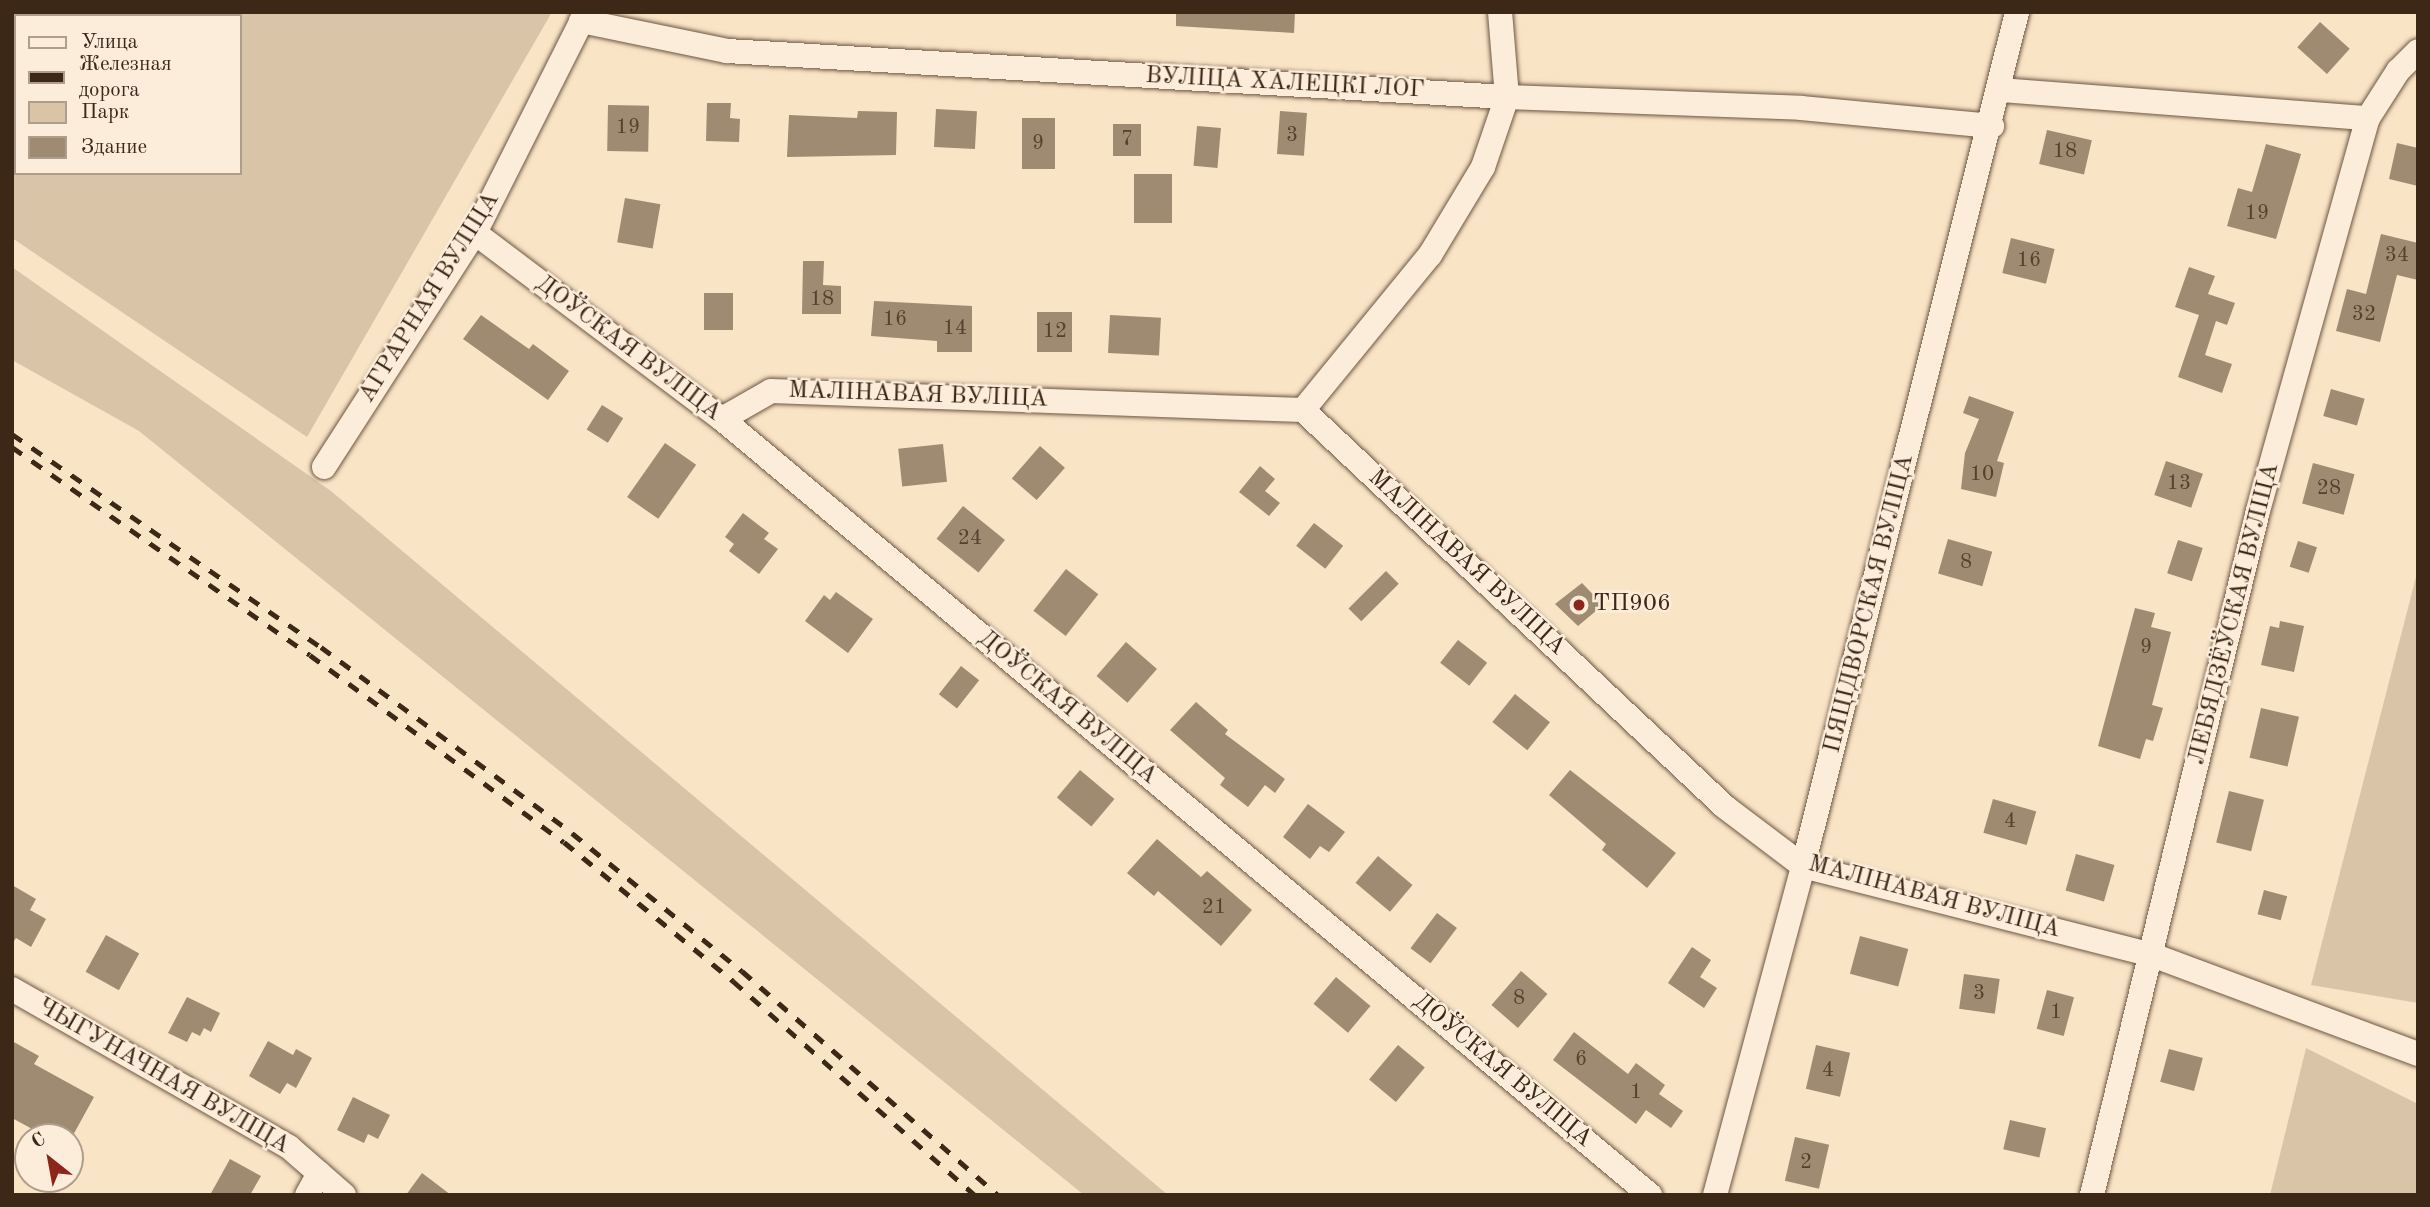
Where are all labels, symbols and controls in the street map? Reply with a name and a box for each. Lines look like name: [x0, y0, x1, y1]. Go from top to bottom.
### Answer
legend: [14, 14, 242, 175]
text: Улица: [81, 32, 138, 53]
text: Железная дорога: [79, 54, 172, 101]
street label: ВУЛІЦА ХАЛЕЦКІ ЛОГ: [1145, 62, 1425, 106]
text: Парк: [81, 102, 129, 123]
house number: 19: [616, 115, 640, 141]
house number: 3: [1286, 123, 1298, 149]
house number: 7: [1121, 127, 1133, 153]
house number: 9: [1032, 131, 1044, 157]
text: Здание: [81, 137, 147, 158]
house number: 18: [2053, 139, 2077, 165]
street label: АГРАРНАЯ ВУЛІЦА: [353, 187, 507, 409]
house number: 19: [2245, 201, 2269, 227]
house number: 34: [2385, 243, 2409, 269]
house number: 16: [2017, 248, 2041, 274]
street label: ДОЎСКАЯ ВУЛІЦА: [529, 270, 727, 428]
house number: 18: [810, 287, 834, 313]
house number: 32: [2352, 302, 2376, 328]
house number: 16: [883, 307, 907, 333]
house number: 14: [943, 316, 967, 342]
house number: 12: [1043, 319, 1067, 345]
street label: МАЛІНАВАЯ ВУЛІЦА: [788, 377, 1048, 415]
street label: ПЯЦІДВОРСКАЯ ВУЛІЦА: [1819, 452, 1921, 756]
street label: ЛЕБЯДЗЁЎСКАЯ ВУЛІЦА: [2184, 460, 2286, 768]
house number: 10: [1970, 462, 1994, 488]
street label: МАЛІНАВАЯ ВУЛІЦА: [1361, 464, 1571, 662]
house number: 13: [2167, 471, 2191, 497]
house number: 28: [2317, 476, 2341, 502]
house number: 24: [958, 526, 982, 552]
house number: 8: [1960, 550, 1972, 576]
place label: ТП906: [1593, 591, 1671, 619]
marker: ТП906: [1571, 597, 1587, 613]
street label: ДОЎСКАЯ ВУЛІЦА: [972, 625, 1162, 791]
house number: 9: [2140, 635, 2152, 661]
house number: 4: [2004, 809, 2016, 835]
street label: МАЛІНАВАЯ ВУЛІЦА: [1805, 850, 2063, 946]
house number: 21: [1202, 895, 1226, 921]
house number: 3: [1973, 981, 1985, 1007]
house number: 8: [1513, 986, 1525, 1012]
street label: ДОЎСКАЯ ВУЛІЦА: [1407, 988, 1597, 1154]
street label: ЧЫГУНАЧНАЯ ВУЛІЦА: [32, 993, 294, 1161]
house number: 1: [2050, 1000, 2062, 1026]
house number: 6: [1575, 1047, 1587, 1073]
house number: 4: [1822, 1058, 1834, 1084]
house number: 1: [1630, 1080, 1642, 1106]
north arrow: [14, 1123, 84, 1193]
text: С: [29, 1130, 49, 1153]
house number: 2: [1800, 1150, 1812, 1176]

